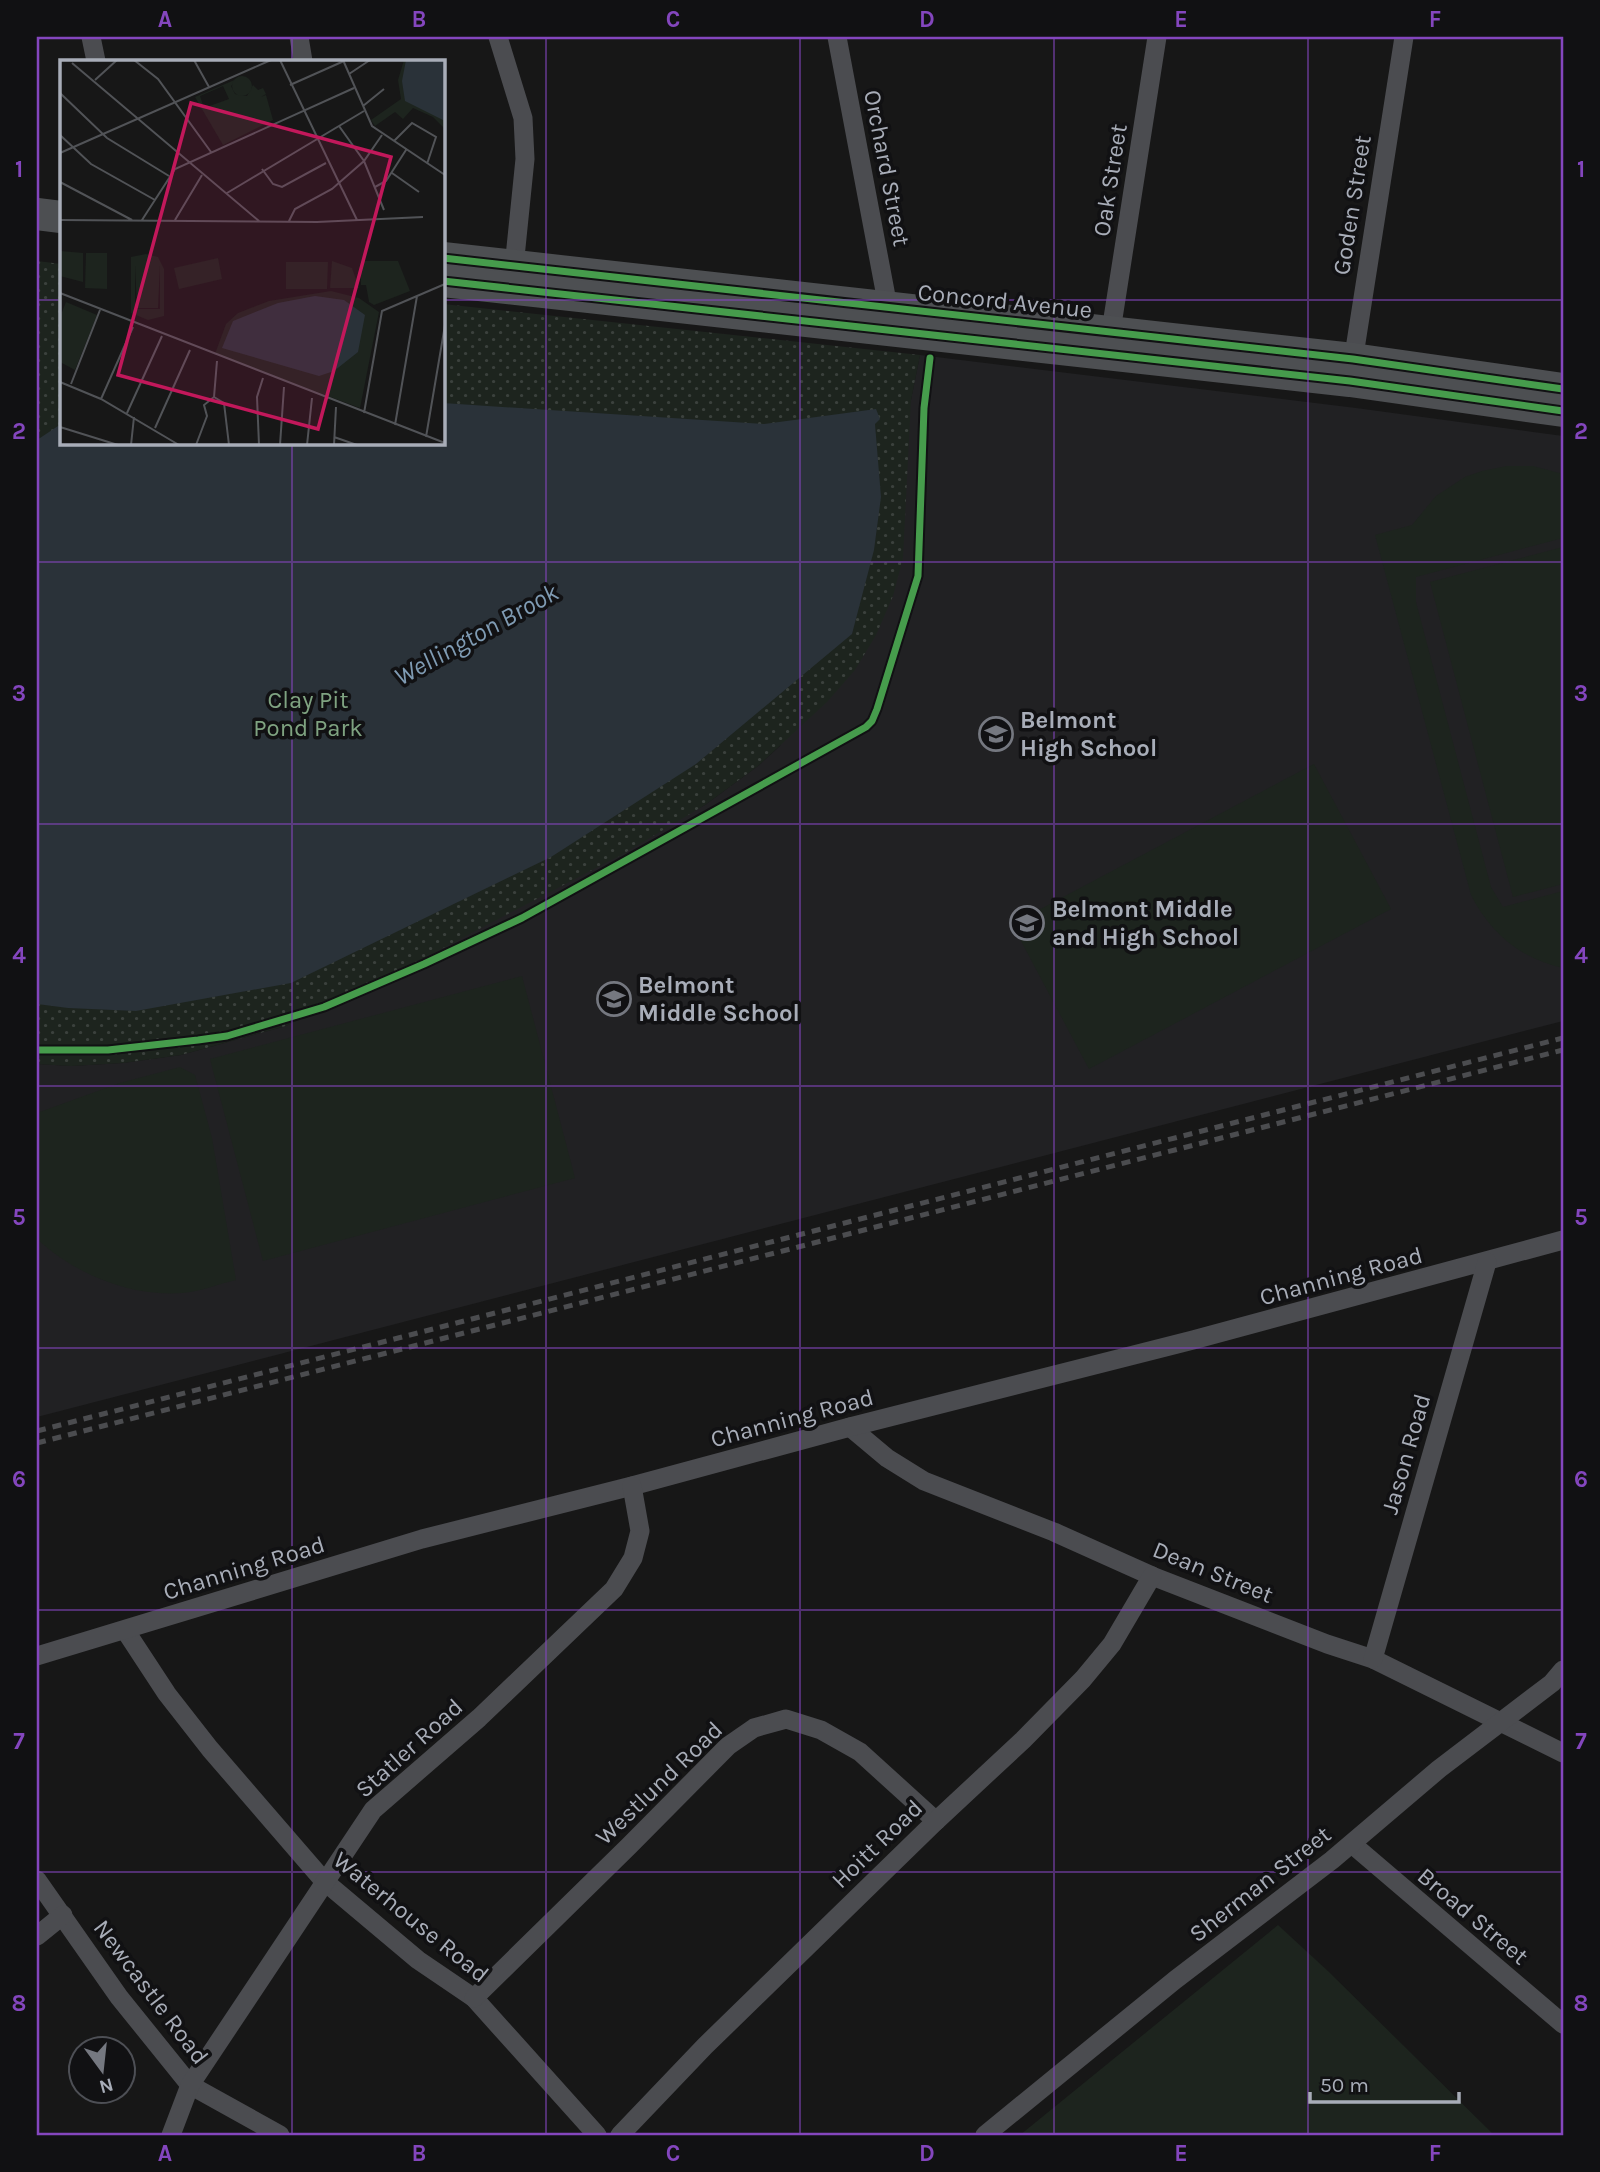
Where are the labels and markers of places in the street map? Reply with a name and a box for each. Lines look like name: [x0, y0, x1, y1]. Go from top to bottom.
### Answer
place label: Belmont High School: [1020, 706, 1157, 762]
school or university icon: Belmont High School: [977, 715, 1015, 753]
place label: Belmont Middle and High School: [1052, 895, 1239, 951]
school or university icon: Belmont Middle and High School: [1008, 904, 1046, 942]
place label: Belmont Middle School: [638, 971, 800, 1027]
school or university icon: Belmont Middle School: [595, 980, 633, 1018]

